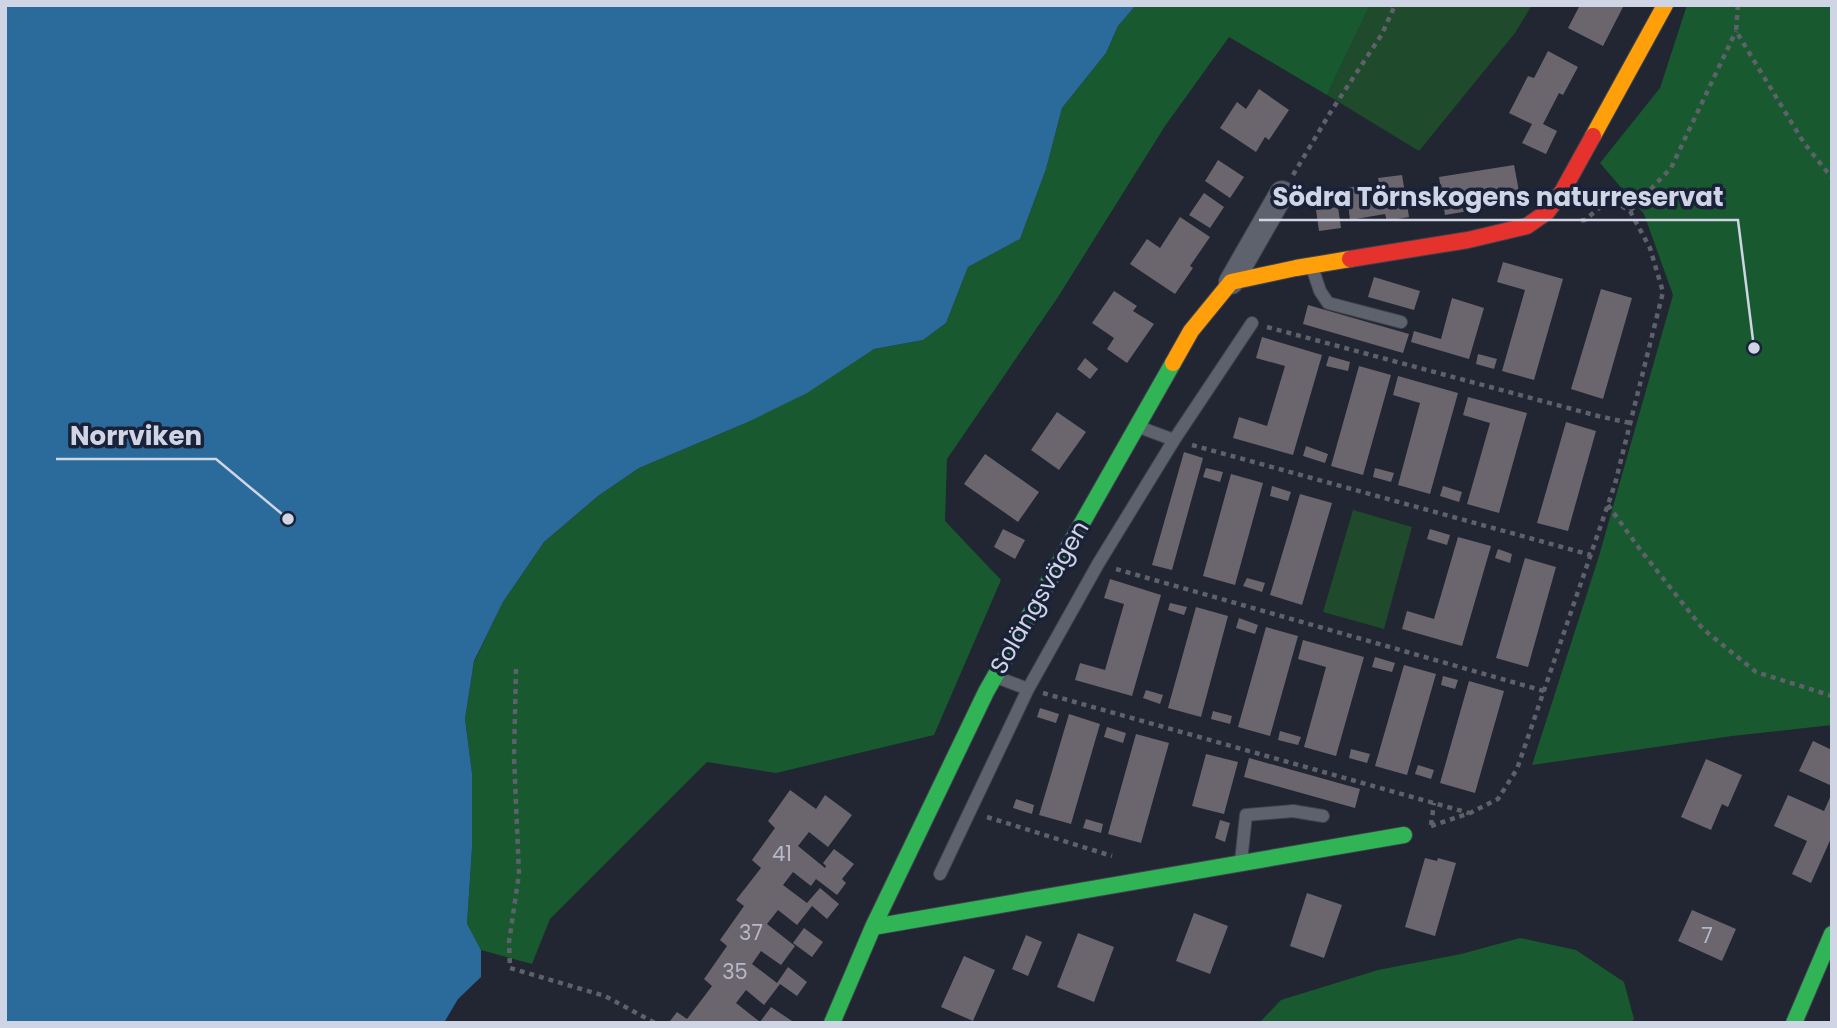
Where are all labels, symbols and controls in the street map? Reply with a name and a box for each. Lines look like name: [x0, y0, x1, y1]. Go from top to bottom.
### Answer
callout: Södra Törnskogens naturreservat: [1259, 173, 1738, 220]
text: Södra Törnskogens naturreservat: [1272, 179, 1724, 215]
callout: Norrviken: [56, 412, 216, 459]
text: Norrviken: [70, 418, 202, 454]
street label: Solängsvägen: [982, 514, 1096, 680]
house number: 41: [772, 839, 792, 868]
house number: 37: [739, 918, 763, 947]
house number: 7: [1701, 921, 1713, 950]
house number: 35: [722, 957, 748, 986]

